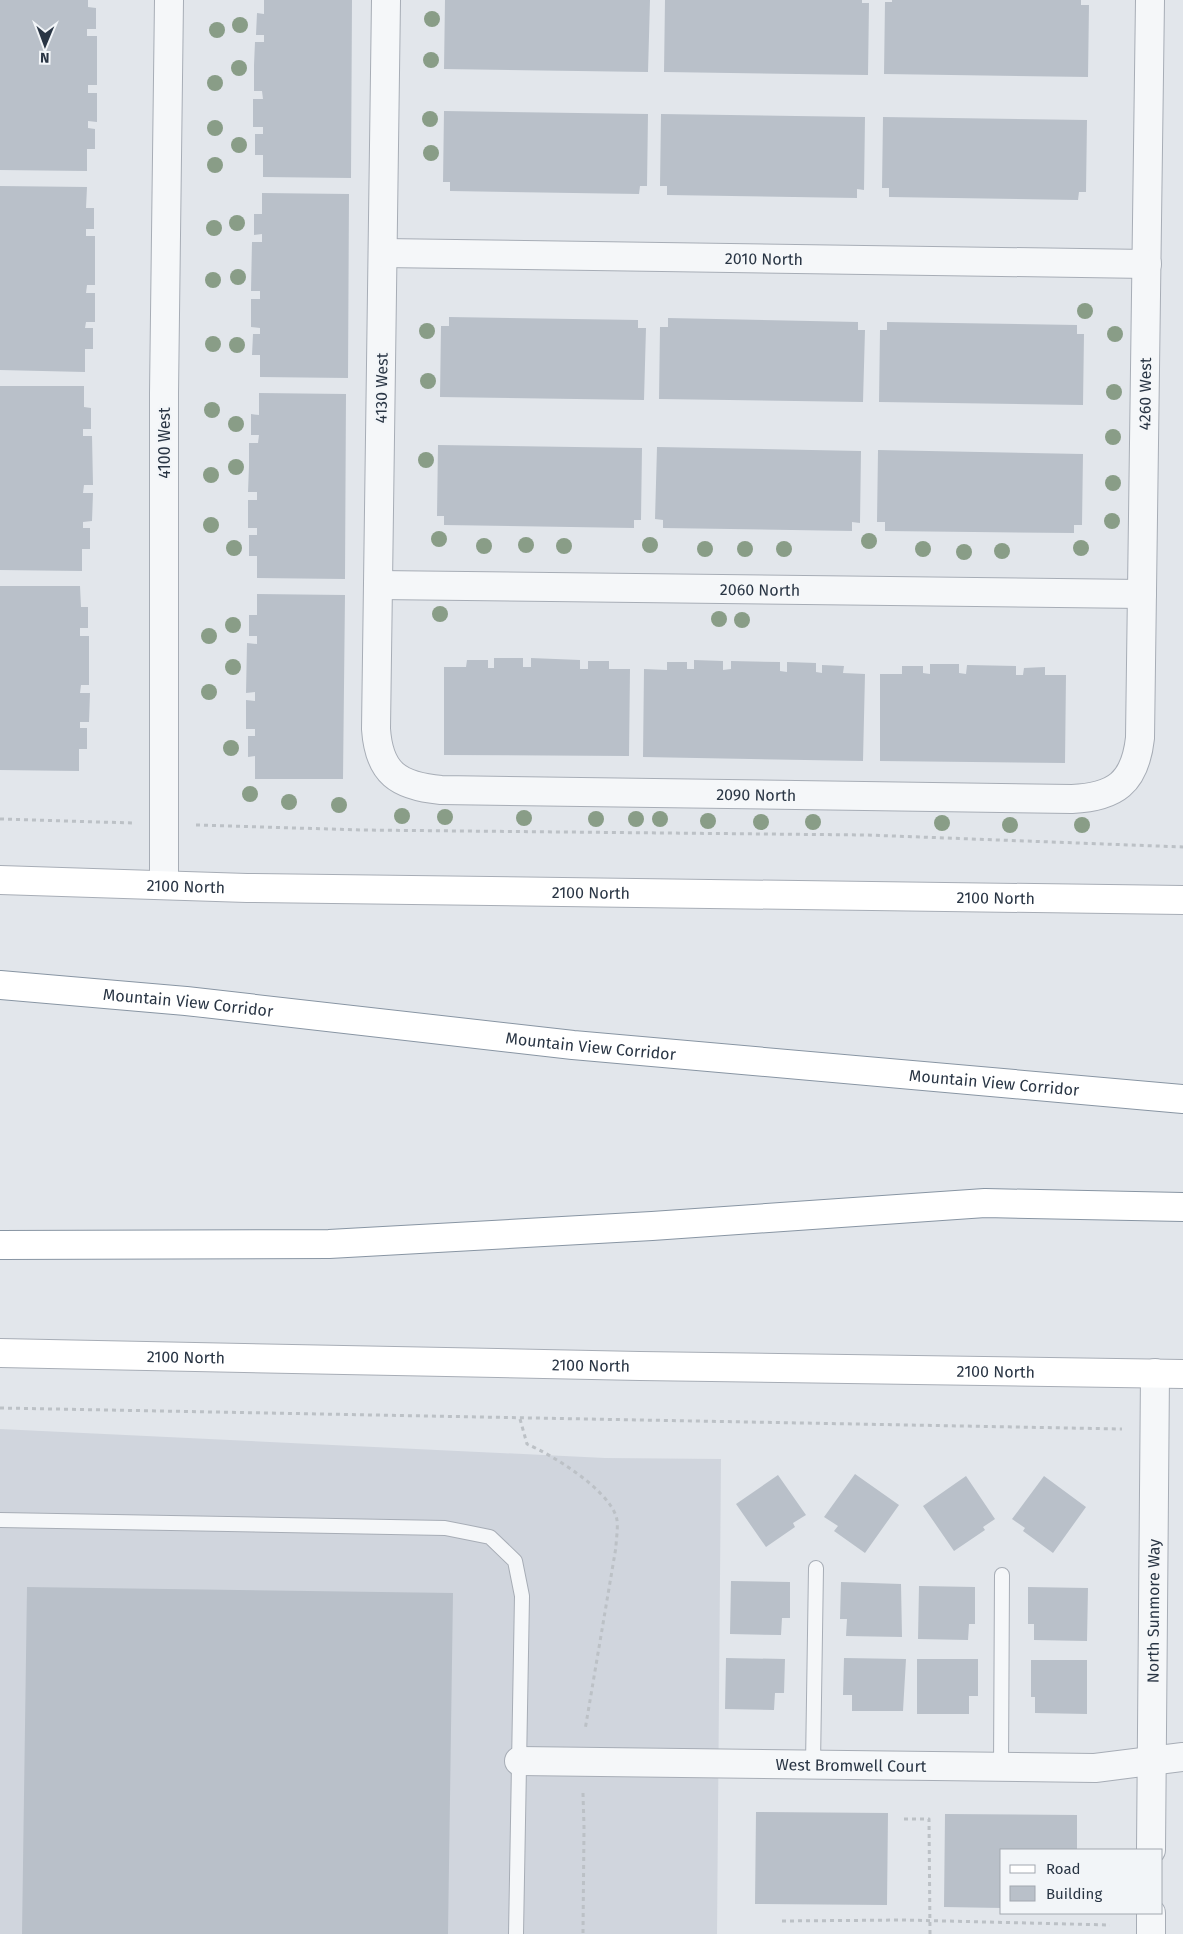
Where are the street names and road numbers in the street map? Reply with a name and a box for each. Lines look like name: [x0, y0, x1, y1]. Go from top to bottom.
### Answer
street label: 2010 North: [725, 249, 803, 269]
street label: 4130 West: [371, 352, 392, 424]
street label: 4260 West: [1135, 357, 1155, 430]
street label: 4100 West: [155, 407, 174, 479]
street label: 2060 North: [720, 580, 800, 600]
street label: 2090 North: [716, 785, 796, 805]
street label: 2100 North: [146, 876, 225, 897]
street label: 2100 North: [552, 883, 630, 903]
street label: 2100 North: [957, 888, 1035, 908]
street label: Mountain View Corridor: [102, 985, 275, 1021]
street label: Mountain View Corridor: [505, 1028, 678, 1064]
street label: Mountain View Corridor: [908, 1066, 1081, 1100]
street label: 2100 North: [147, 1347, 225, 1368]
street label: 2100 North: [552, 1355, 630, 1376]
street label: 2100 North: [957, 1362, 1035, 1382]
street label: North Sunmore Way: [1143, 1539, 1164, 1683]
street label: West Bromwell Court: [775, 1755, 927, 1776]

